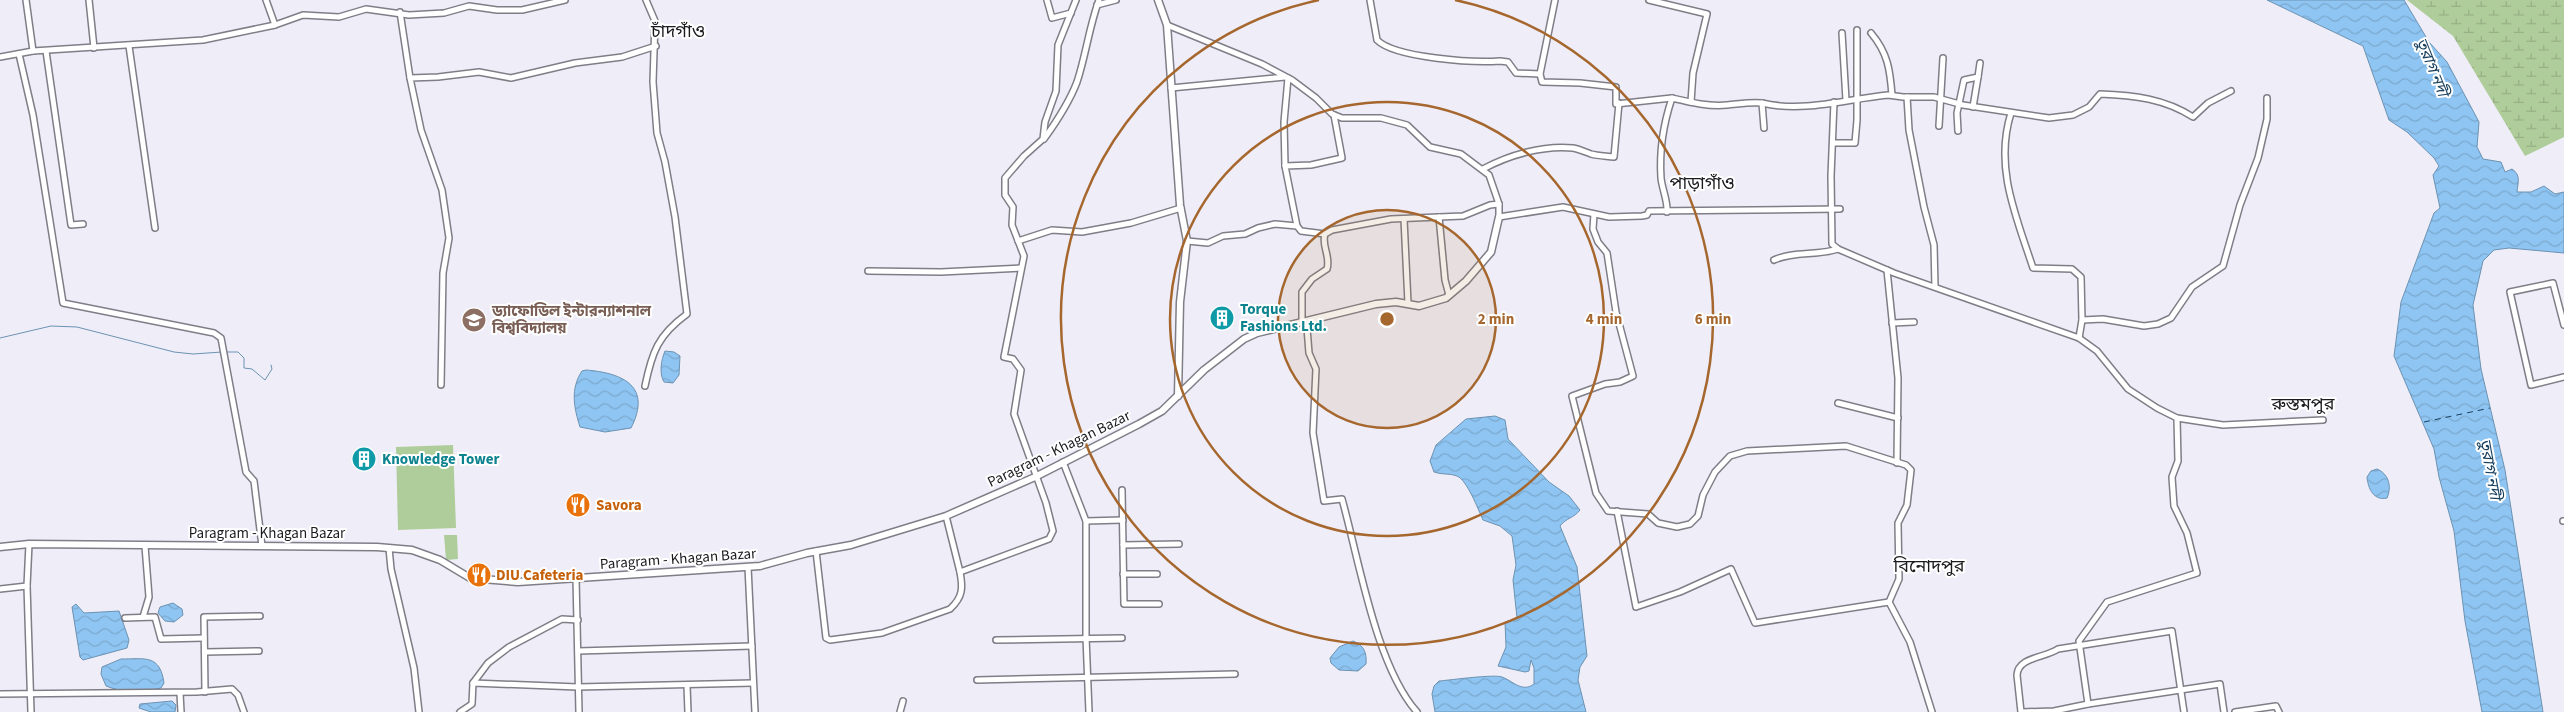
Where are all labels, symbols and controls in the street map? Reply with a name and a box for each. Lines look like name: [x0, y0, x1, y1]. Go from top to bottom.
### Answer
district label: চাঁদগাঁও: [650, 19, 705, 44]
water label: তুরাগ নদী: [2410, 34, 2455, 102]
district label: পাড়াগাঁও: [1670, 171, 1734, 196]
place label: Torque Fashions Ltd.: [1240, 299, 1327, 337]
place label: ড্যাফোডিল ইন্টারন্যাশনাল বিশ্ববিদ্যালয়: [491, 301, 652, 339]
building icon: Torque Fashions Ltd.: [1209, 305, 1235, 331]
school or university icon: ড্যাফোডিল ইন্টারন্যাশনাল বিশ্ববিদ্যালয়: [461, 307, 487, 333]
text: 2 min: [1478, 309, 1514, 330]
text: 4 min: [1586, 309, 1622, 330]
text: 6 min: [1695, 309, 1731, 330]
centre of rings: [1378, 310, 1396, 328]
district label: রুস্তমপুর: [2271, 392, 2335, 417]
street label: Paragram - Khagan Bazar: [984, 405, 1135, 493]
water label: তুরাগ নদী: [2474, 437, 2507, 504]
building icon: Knowledge Tower: [351, 446, 377, 472]
place label: Knowledge Tower: [382, 449, 499, 470]
restaurant icon: Savora: [565, 492, 591, 518]
place label: Savora: [596, 495, 642, 516]
street label: Paragram - Khagan Bazar: [189, 523, 346, 544]
street label: Paragram - Khagan Bazar: [599, 543, 758, 575]
district label: বিনোদপুর: [1892, 554, 1965, 579]
restaurant icon: DIU Cafeteria: [466, 562, 492, 588]
place label: DIU Cafeteria: [496, 565, 584, 586]

